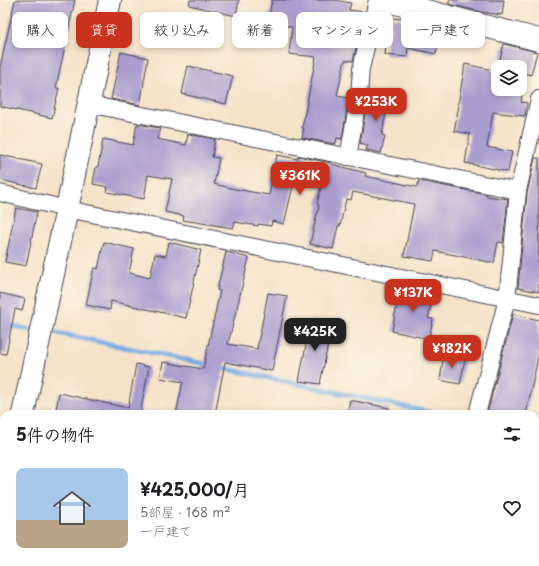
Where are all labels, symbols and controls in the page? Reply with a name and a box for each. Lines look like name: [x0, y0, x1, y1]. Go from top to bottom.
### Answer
chip: 購入: [12, 12, 68, 48]
chip: 賃貸: [76, 12, 132, 48]
chip: 絞り込み: [140, 12, 224, 48]
chip: 新着: [232, 12, 288, 48]
chip: マンション: [296, 12, 393, 48]
chip: 一戸建て: [401, 12, 485, 48]
map controls: [491, 60, 527, 96]
button: layers: [491, 60, 527, 96]
pin: ¥253K: [348, 88, 404, 122]
text: ¥253K: [355, 91, 397, 110]
pin: ¥361K: [272, 162, 328, 196]
text: ¥361K: [280, 165, 320, 184]
pin: ¥137K: [385, 279, 441, 313]
text: ¥137K: [394, 282, 432, 301]
pin: ¥425K: [287, 318, 343, 352]
text: ¥425K: [293, 321, 337, 340]
pin: ¥182K: [424, 335, 480, 369]
text: ¥182K: [432, 338, 472, 357]
text: 5件の物件: [16, 421, 95, 447]
icon: filters: [501, 423, 523, 445]
text: ¥425,000/月: [140, 476, 249, 502]
icon: home: [48, 484, 96, 532]
icon: heart: [501, 497, 523, 519]
text: 5部屋 · 168 m²: [140, 502, 231, 521]
text: 一戸建て: [140, 521, 192, 540]

